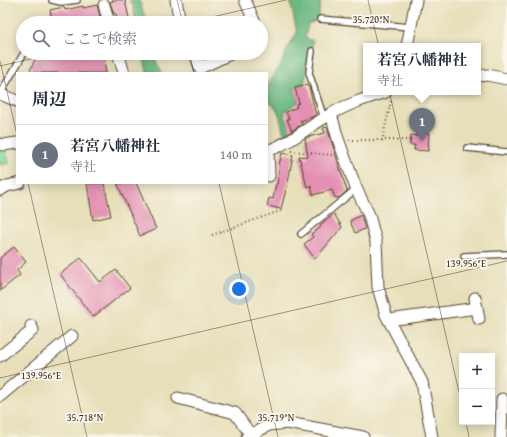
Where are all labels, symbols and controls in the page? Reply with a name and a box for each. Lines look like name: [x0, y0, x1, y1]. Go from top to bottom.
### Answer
text: 35.720°N: [353, 12, 390, 27]
search box: [16, 16, 268, 60]
icon: search: [30, 27, 52, 49]
text: ここで検索: [62, 28, 137, 49]
popup: [363, 43, 481, 95]
text: 若宮八幡神社: [377, 49, 467, 70]
text: 寺社: [377, 71, 403, 90]
text: 周辺: [32, 86, 66, 111]
pin: 1: [409, 108, 435, 141]
text: 若宮八幡神社: [70, 135, 160, 156]
text: 1: [42, 145, 48, 164]
text: 140 m: [220, 145, 252, 164]
text: 寺社: [70, 157, 96, 176]
text: 139.956°E: [446, 256, 486, 271]
your location: [229, 279, 249, 299]
map controls: [459, 353, 495, 425]
button: +: [459, 353, 495, 389]
text: 139.956°E: [21, 368, 61, 383]
button: −: [459, 389, 495, 425]
text: 35.718°N: [67, 410, 104, 425]
text: 35.719°N: [258, 410, 295, 425]

